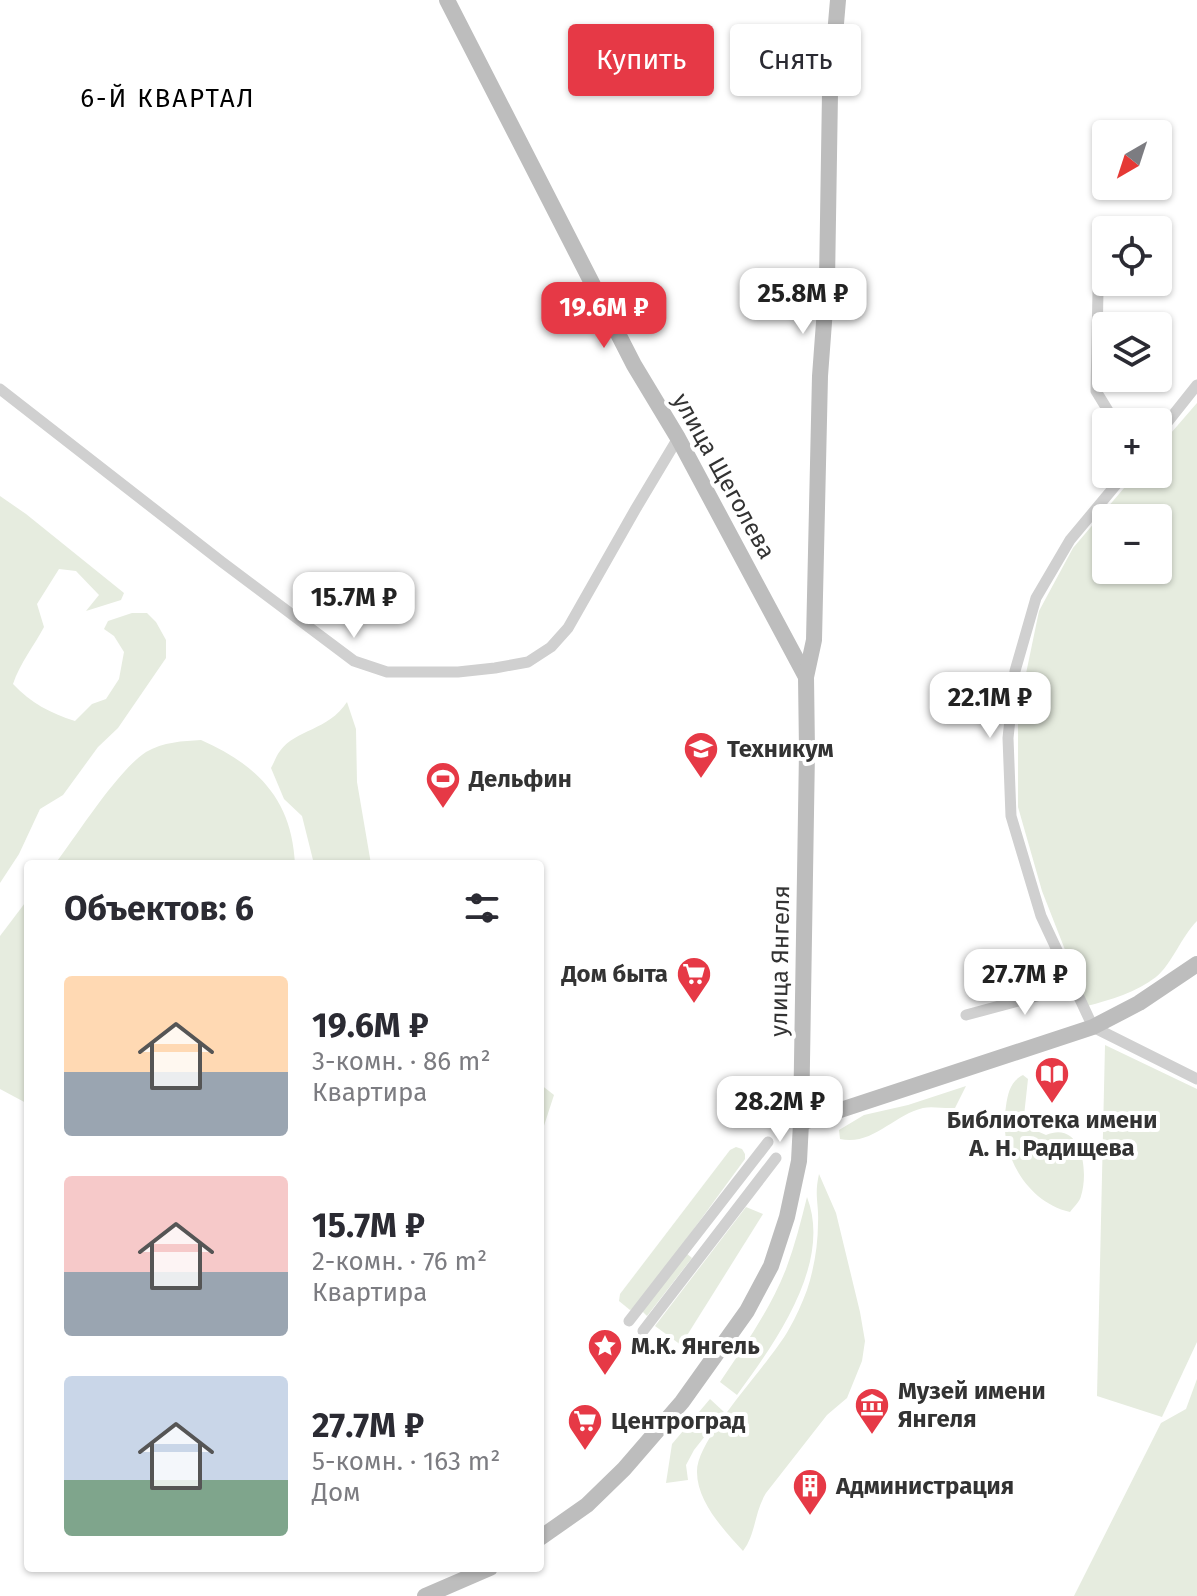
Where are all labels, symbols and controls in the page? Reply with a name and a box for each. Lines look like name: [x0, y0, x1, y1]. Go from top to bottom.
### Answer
chip: Купить: [568, 24, 714, 96]
chip: Снять: [730, 24, 861, 96]
district label: 6-Й КВАРТАЛ: [80, 83, 256, 114]
north arrow: [1092, 120, 1172, 200]
map controls: [1092, 120, 1172, 584]
button: locate: [1092, 216, 1172, 296]
pin: 25.8M ₽: [729, 268, 877, 336]
text: 25.8M ₽: [758, 278, 848, 309]
pin: 19.6M ₽: [530, 282, 678, 350]
text: 19.6M ₽: [559, 292, 649, 323]
button: layers: [1092, 312, 1172, 392]
street label: улица Щеголева: [667, 388, 781, 564]
button: +: [1092, 408, 1172, 488]
button: −: [1092, 504, 1172, 584]
pin: 15.7M ₽: [280, 572, 428, 640]
text: 15.7M ₽: [311, 582, 397, 613]
pin: 22.1M ₽: [916, 672, 1064, 740]
text: 22.1M ₽: [948, 682, 1032, 713]
school or university icon: Техникум: [682, 730, 720, 780]
place label: Техникум: [727, 735, 834, 763]
sports icon: Дельфин: [424, 760, 462, 810]
place label: Дельфин: [468, 765, 572, 793]
street label: улица Янгеля: [765, 885, 795, 1037]
icon: filters: [460, 886, 504, 930]
text: Объектов: 6: [64, 888, 254, 929]
pin: 27.7M ₽: [951, 949, 1099, 1017]
supermarket icon: Дом быта: [675, 955, 713, 1005]
text: 27.7M ₽: [982, 959, 1068, 990]
place label: Дом быта: [561, 960, 668, 988]
text: 19.6M ₽: [312, 1005, 429, 1046]
icon: home: [128, 1008, 224, 1104]
text: 3-комн. · 86 m²: [312, 1046, 491, 1077]
library icon: Библиотека имени А. Н. Радищева: [1033, 1055, 1071, 1105]
pin: 28.2M ₽: [706, 1076, 854, 1144]
text: Квартира: [312, 1077, 427, 1108]
text: 28.2M ₽: [735, 1086, 825, 1117]
place label: Библиотека имени А. Н. Радищева: [947, 1106, 1157, 1162]
text: 15.7M ₽: [312, 1205, 425, 1246]
icon: home: [128, 1208, 224, 1304]
text: 2-комн. · 76 m²: [312, 1246, 487, 1277]
text: Квартира: [312, 1277, 427, 1308]
place icon: М.К. Янгель: [586, 1327, 624, 1377]
place label: М.К. Янгель: [631, 1332, 760, 1360]
place label: Музей имени Янгеля: [898, 1377, 1046, 1433]
museum icon: Музей имени Янгеля: [853, 1386, 891, 1436]
supermarket icon: Центроград: [566, 1402, 604, 1452]
text: 27.7M ₽: [312, 1405, 424, 1446]
place label: Центроград: [611, 1407, 746, 1435]
icon: home: [128, 1408, 224, 1504]
text: 5-комн. · 163 m²: [312, 1446, 500, 1477]
building icon: Администрация: [791, 1467, 829, 1517]
place label: Администрация: [835, 1472, 1014, 1500]
text: Дом: [312, 1477, 361, 1508]

